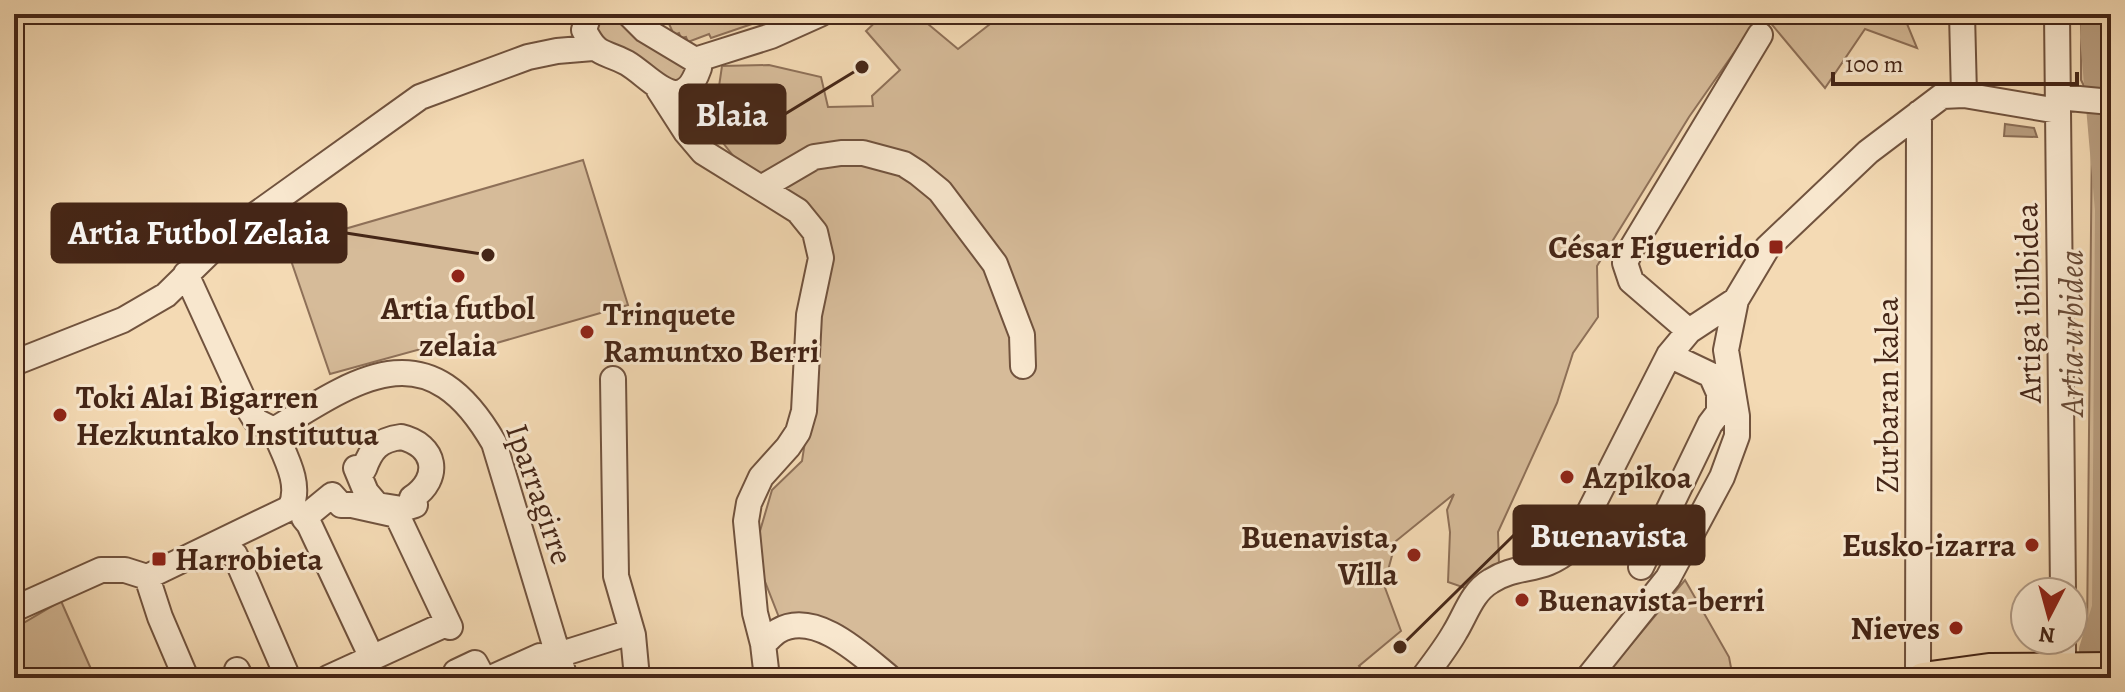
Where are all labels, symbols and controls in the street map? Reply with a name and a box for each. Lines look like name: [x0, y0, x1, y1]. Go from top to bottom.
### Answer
scale bar: [1833, 36, 2077, 86]
text: 100 m: [1845, 48, 1904, 80]
callout: Blaia: [680, 85, 785, 143]
text: Blaia: [695, 91, 769, 138]
street label: Artiga ibilbidea: [2004, 202, 2052, 405]
callout: Artia Futbol Zelaia: [52, 204, 346, 262]
text: Artia Futbol Zelaia: [67, 209, 331, 256]
place label: César Figuerido: [1548, 225, 1760, 269]
marker: César Figuerido: [1767, 238, 1785, 256]
water label: Artia urbidea: [2048, 250, 2095, 418]
marker: Artia futbol zelaia: [449, 267, 467, 285]
place label: Artia futbol zelaia: [380, 286, 536, 367]
place label: Trinquete Ramuntxo Berri: [603, 292, 819, 373]
street label: Zurbaran kalea: [1865, 297, 1909, 493]
marker: Trinquete Ramuntxo Berri: [578, 323, 596, 341]
place label: Toki Alai Bigarren Hezkuntako Institutua: [76, 375, 380, 456]
marker: Toki Alai Bigarren Hezkuntako Institutua: [51, 406, 69, 424]
street label: Iparragirre: [495, 418, 585, 570]
place label: Azpikoa: [1582, 455, 1693, 499]
marker: Azpikoa: [1558, 468, 1576, 486]
callout: Buenavista: [1514, 506, 1704, 564]
text: Buenavista: [1530, 512, 1689, 559]
place label: Buenavista, Villa: [1241, 515, 1399, 596]
place label: Eusko-izarra: [1842, 523, 2017, 567]
marker: Eusko-izarra: [2023, 536, 2041, 554]
place label: Harrobieta: [175, 537, 324, 581]
marker: Buenavista, Villa: [1405, 546, 1423, 564]
marker: Harrobieta: [150, 550, 168, 568]
north arrow: [2009, 576, 2089, 656]
place label: Buenavista-berri: [1538, 578, 1765, 622]
marker: Buenavista-berri: [1513, 591, 1531, 609]
place label: Nieves: [1850, 606, 1940, 650]
marker: Nieves: [1947, 619, 1965, 637]
text: N: [2037, 619, 2057, 651]

